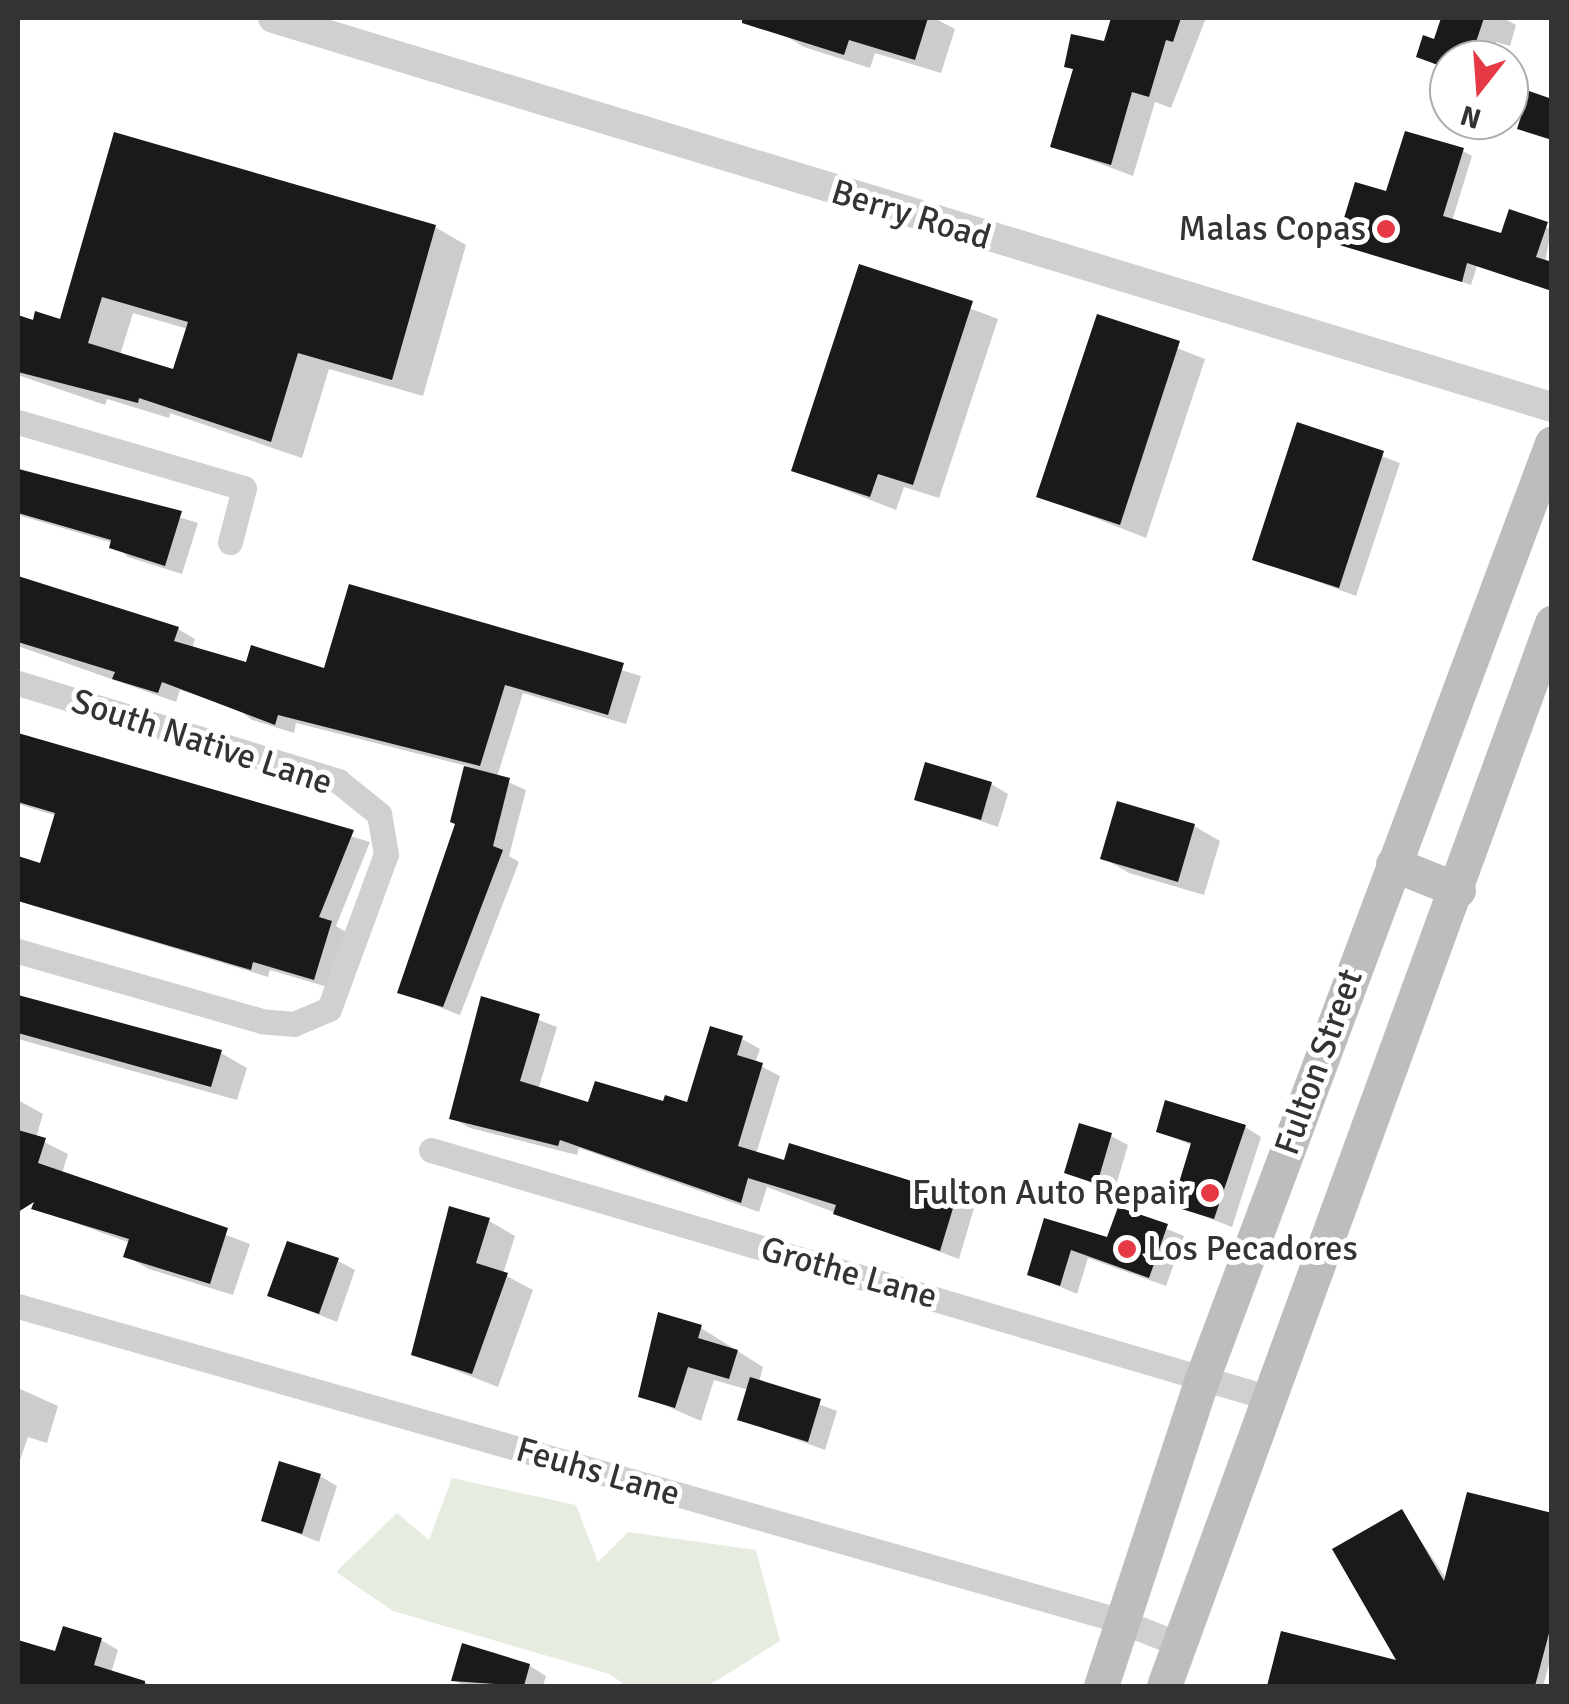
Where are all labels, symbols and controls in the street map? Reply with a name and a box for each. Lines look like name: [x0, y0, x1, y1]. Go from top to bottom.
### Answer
north arrow: [1429, 40, 1529, 140]
text: N: [1457, 98, 1485, 136]
street label: Berry Road: [826, 171, 996, 259]
place label: Malas Copas: [1178, 208, 1366, 250]
marker: Malas Copas: [1375, 218, 1397, 240]
street label: South Native Lane: [66, 680, 338, 804]
street label: Fulton Street: [1266, 964, 1372, 1160]
place label: Fulton Auto Repair: [912, 1172, 1190, 1214]
marker: Fulton Auto Repair: [1199, 1182, 1221, 1204]
street label: Grothe Lane: [756, 1228, 942, 1318]
place label: Los Pecadores: [1147, 1228, 1358, 1270]
marker: Los Pecadores: [1116, 1238, 1138, 1260]
street label: Feuhs Lane: [511, 1429, 685, 1515]

